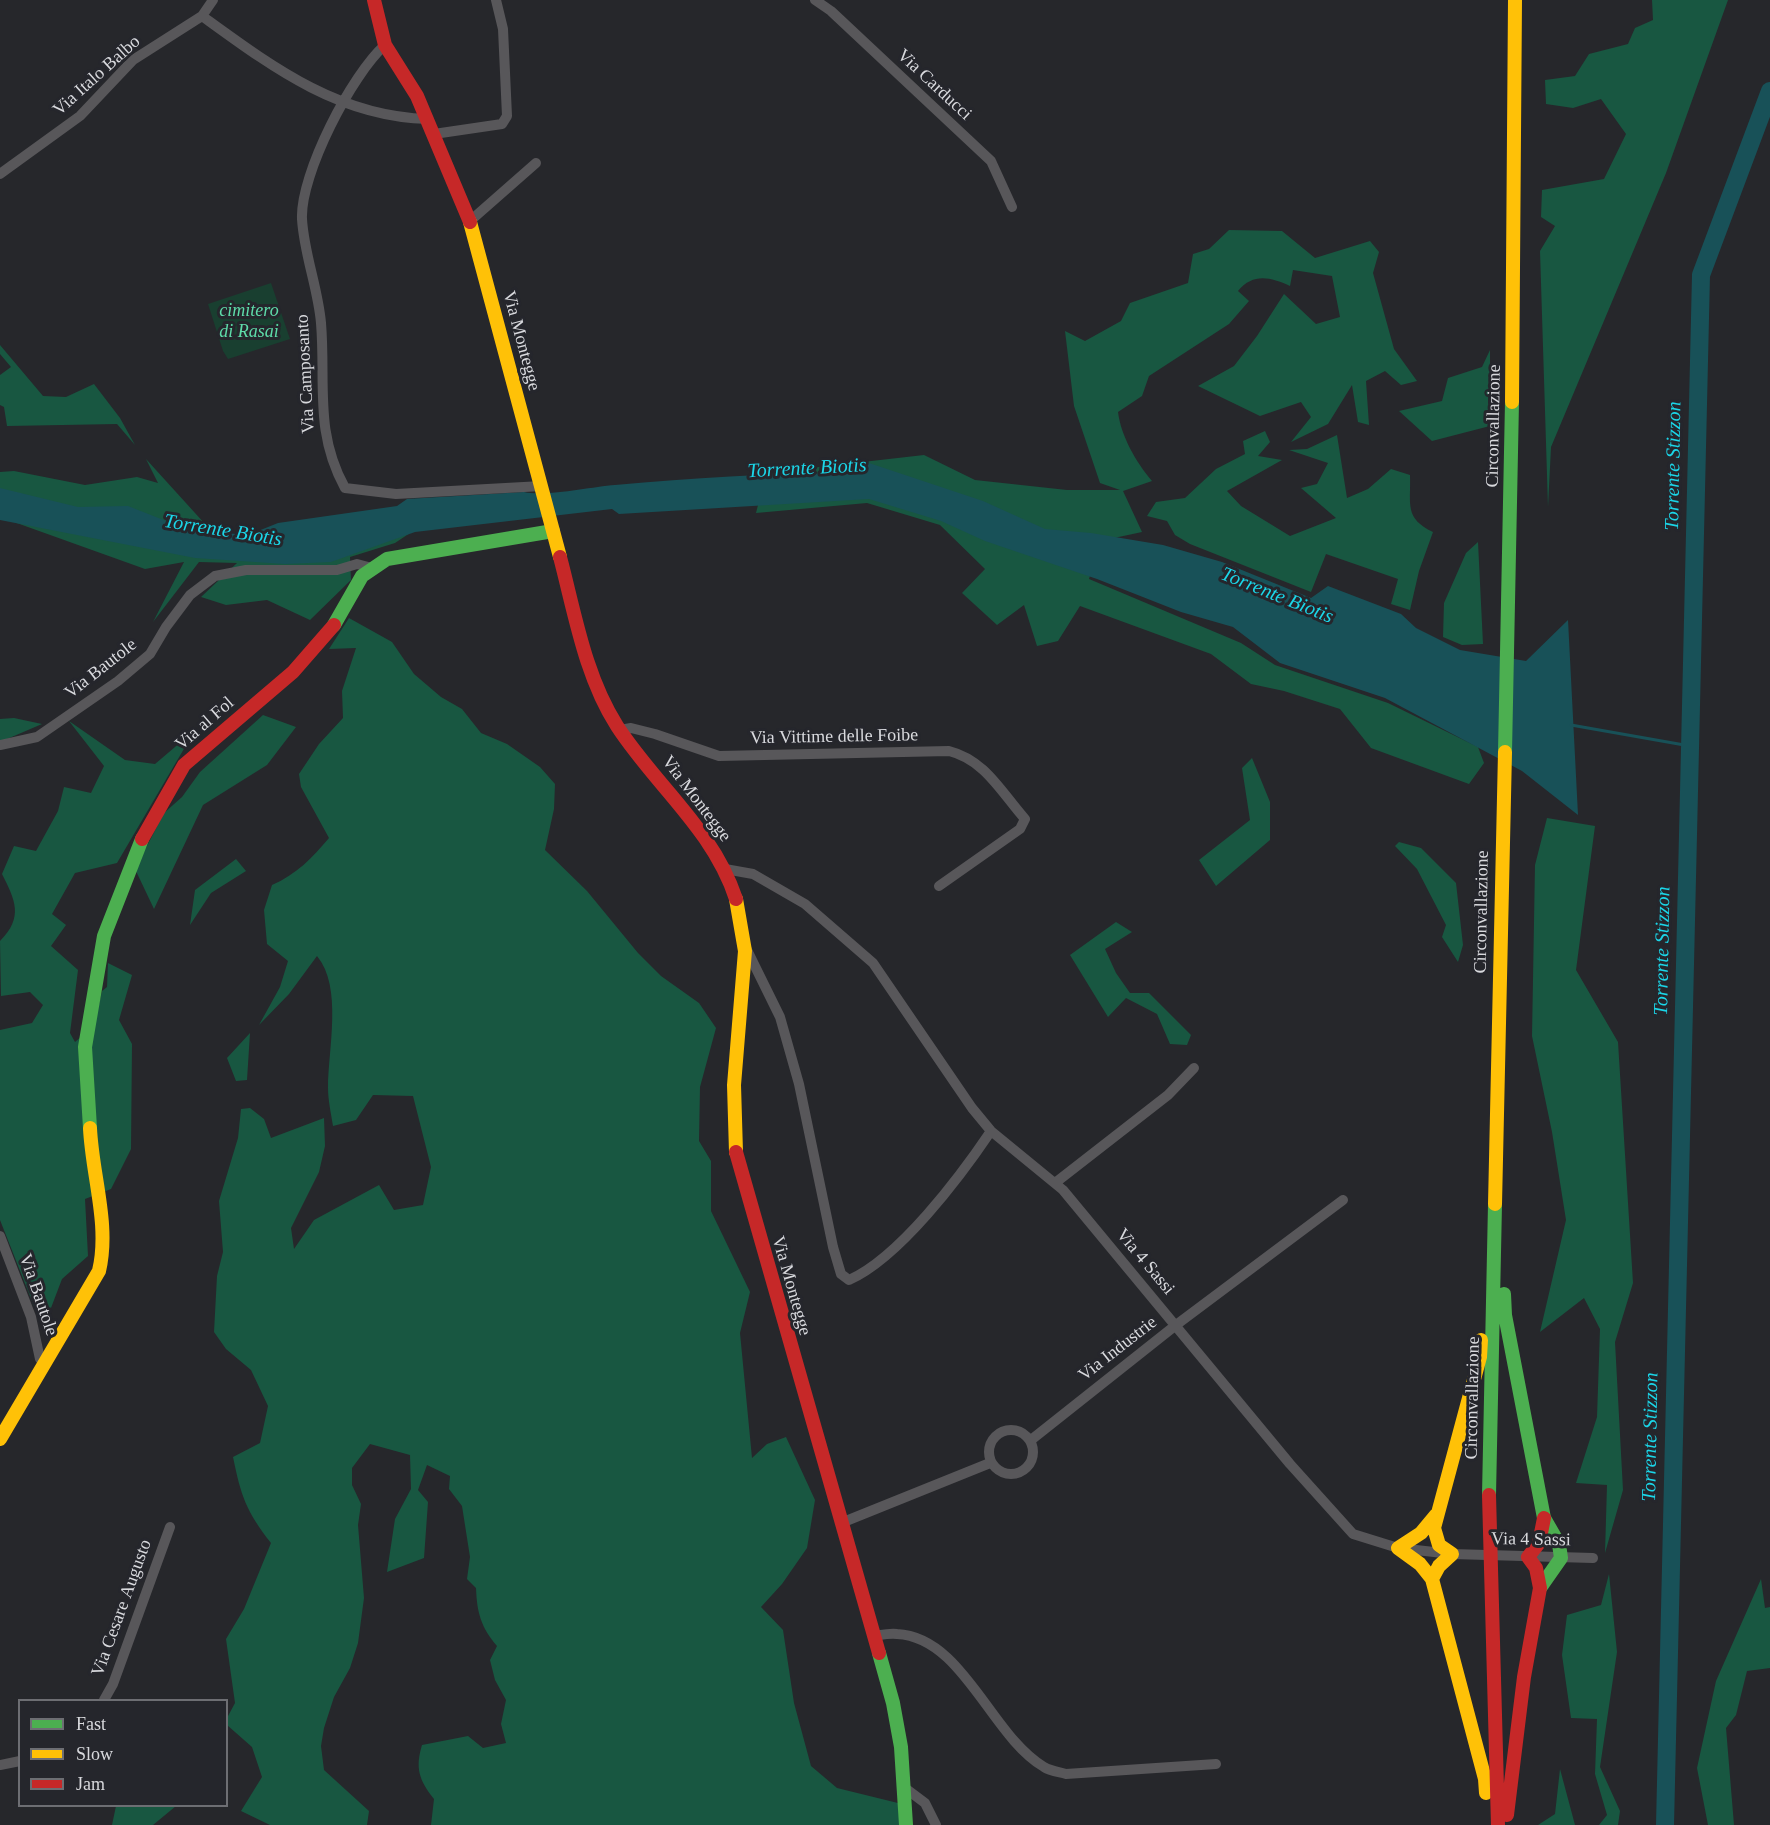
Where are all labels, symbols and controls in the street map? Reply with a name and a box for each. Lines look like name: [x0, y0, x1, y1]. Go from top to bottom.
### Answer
street label: Via Italo Balbo: [49, 31, 145, 121]
street label: Via Carducci: [892, 45, 976, 125]
street label: Via Montegge: [497, 289, 545, 393]
park label: cimitero di Rasai: [219, 300, 279, 342]
street label: Via Camposanto: [292, 314, 320, 434]
street label: Circonvallazione: [1482, 364, 1506, 488]
water label: Torrente Stizzon: [1661, 401, 1687, 531]
water label: Torrente Biotis: [747, 454, 867, 484]
water label: Torrente Biotis: [162, 510, 284, 552]
water label: Torrente Biotis: [1217, 563, 1337, 629]
street label: Via Bautole: [61, 634, 141, 704]
street label: Via al Fol: [171, 693, 239, 755]
street label: Via Vittime delle Foibe: [750, 725, 918, 749]
street label: Via Montegge: [657, 752, 735, 846]
street label: Circonvallazione: [1470, 850, 1494, 974]
water label: Torrente Stizzon: [1650, 886, 1676, 1016]
street label: Via 4 Sassi: [1111, 1224, 1179, 1300]
street label: Via Montegge: [767, 1234, 815, 1338]
street label: Via Bautole: [14, 1251, 62, 1339]
street label: Via Industrie: [1075, 1312, 1161, 1386]
street label: Circonvallazione: [1461, 1336, 1485, 1460]
water label: Torrente Stizzon: [1638, 1372, 1664, 1502]
street label: Via 4 Sassi: [1491, 1529, 1571, 1551]
street label: Via Cesare Augusto: [87, 1537, 157, 1679]
legend: [18, 1699, 228, 1807]
text: Fast: [76, 1714, 106, 1734]
text: Slow: [76, 1744, 113, 1764]
text: Jam: [76, 1774, 105, 1794]

